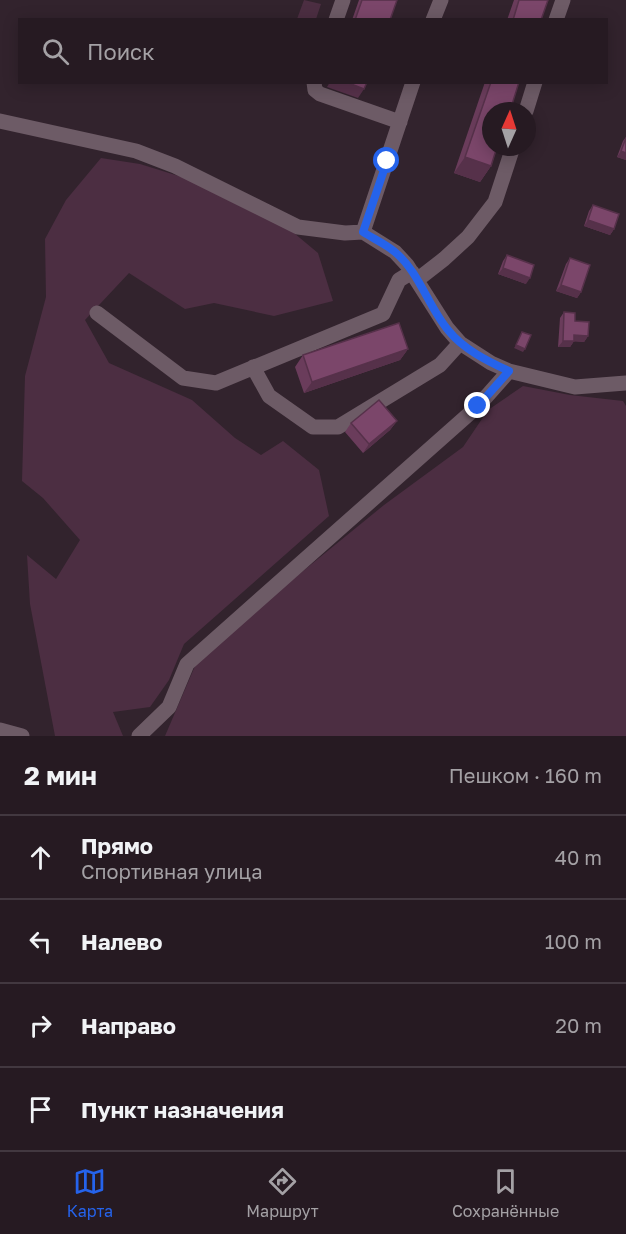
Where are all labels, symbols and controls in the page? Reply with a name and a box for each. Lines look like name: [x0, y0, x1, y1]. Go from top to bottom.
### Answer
search box: [18, 18, 608, 84]
icon: search: [39, 35, 72, 68]
text: Поиск: [87, 38, 155, 65]
north arrow: [482, 102, 536, 156]
route start: [373, 147, 399, 173]
route end: [464, 392, 490, 418]
text: 2 мин: [24, 760, 97, 791]
text: Пешком · 160 m: [449, 763, 602, 787]
text: Прямо: [81, 832, 153, 859]
icon: ahead: [24, 841, 57, 874]
text: 40 m: [555, 845, 602, 869]
text: Спортивная улица: [81, 859, 263, 883]
icon: left: [24, 925, 57, 958]
text: Налево: [81, 928, 163, 955]
text: 100 m: [545, 929, 602, 953]
icon: right: [24, 1009, 57, 1042]
text: Направо: [81, 1012, 176, 1039]
text: 20 m: [555, 1013, 602, 1037]
icon: arrive: [24, 1093, 57, 1126]
text: Пункт назначения: [81, 1096, 284, 1123]
tab: Карта: [67, 1165, 113, 1221]
tab: Маршрут: [246, 1165, 319, 1221]
tab: Сохранённые: [452, 1165, 559, 1221]

